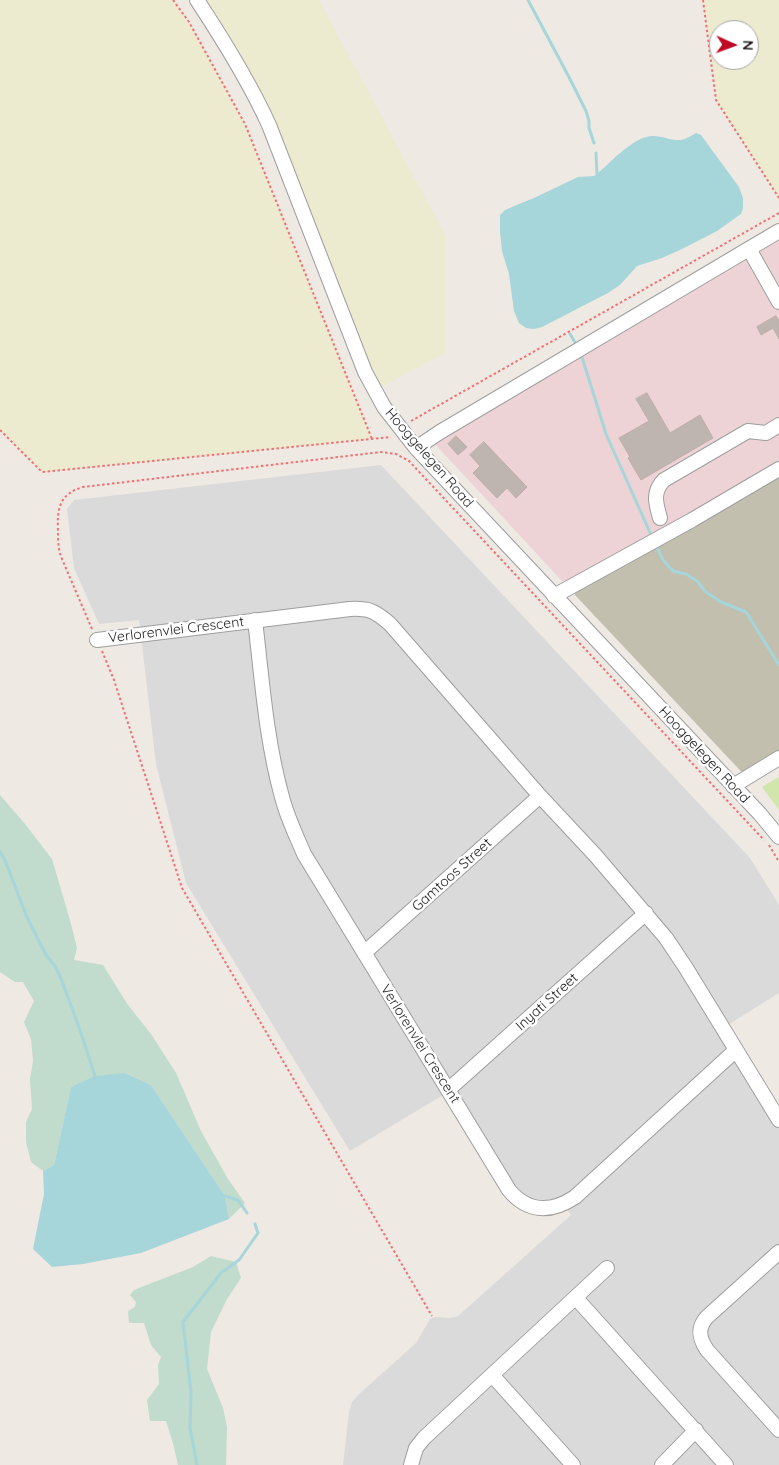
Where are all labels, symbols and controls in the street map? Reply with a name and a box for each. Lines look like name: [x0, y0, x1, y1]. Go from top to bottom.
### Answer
north arrow: [709, 20, 759, 70]
text: N: [739, 40, 757, 51]
street label: Hooggelegen Road: [381, 405, 477, 511]
street label: Verlorenvlei Crescent: [107, 613, 245, 647]
street label: Hooggelegen Road: [655, 703, 753, 807]
street label: Gamtoos Street: [409, 835, 495, 915]
street label: Inyati Street: [512, 970, 582, 1034]
street label: Verlorenvlei Crescent: [377, 982, 463, 1106]

